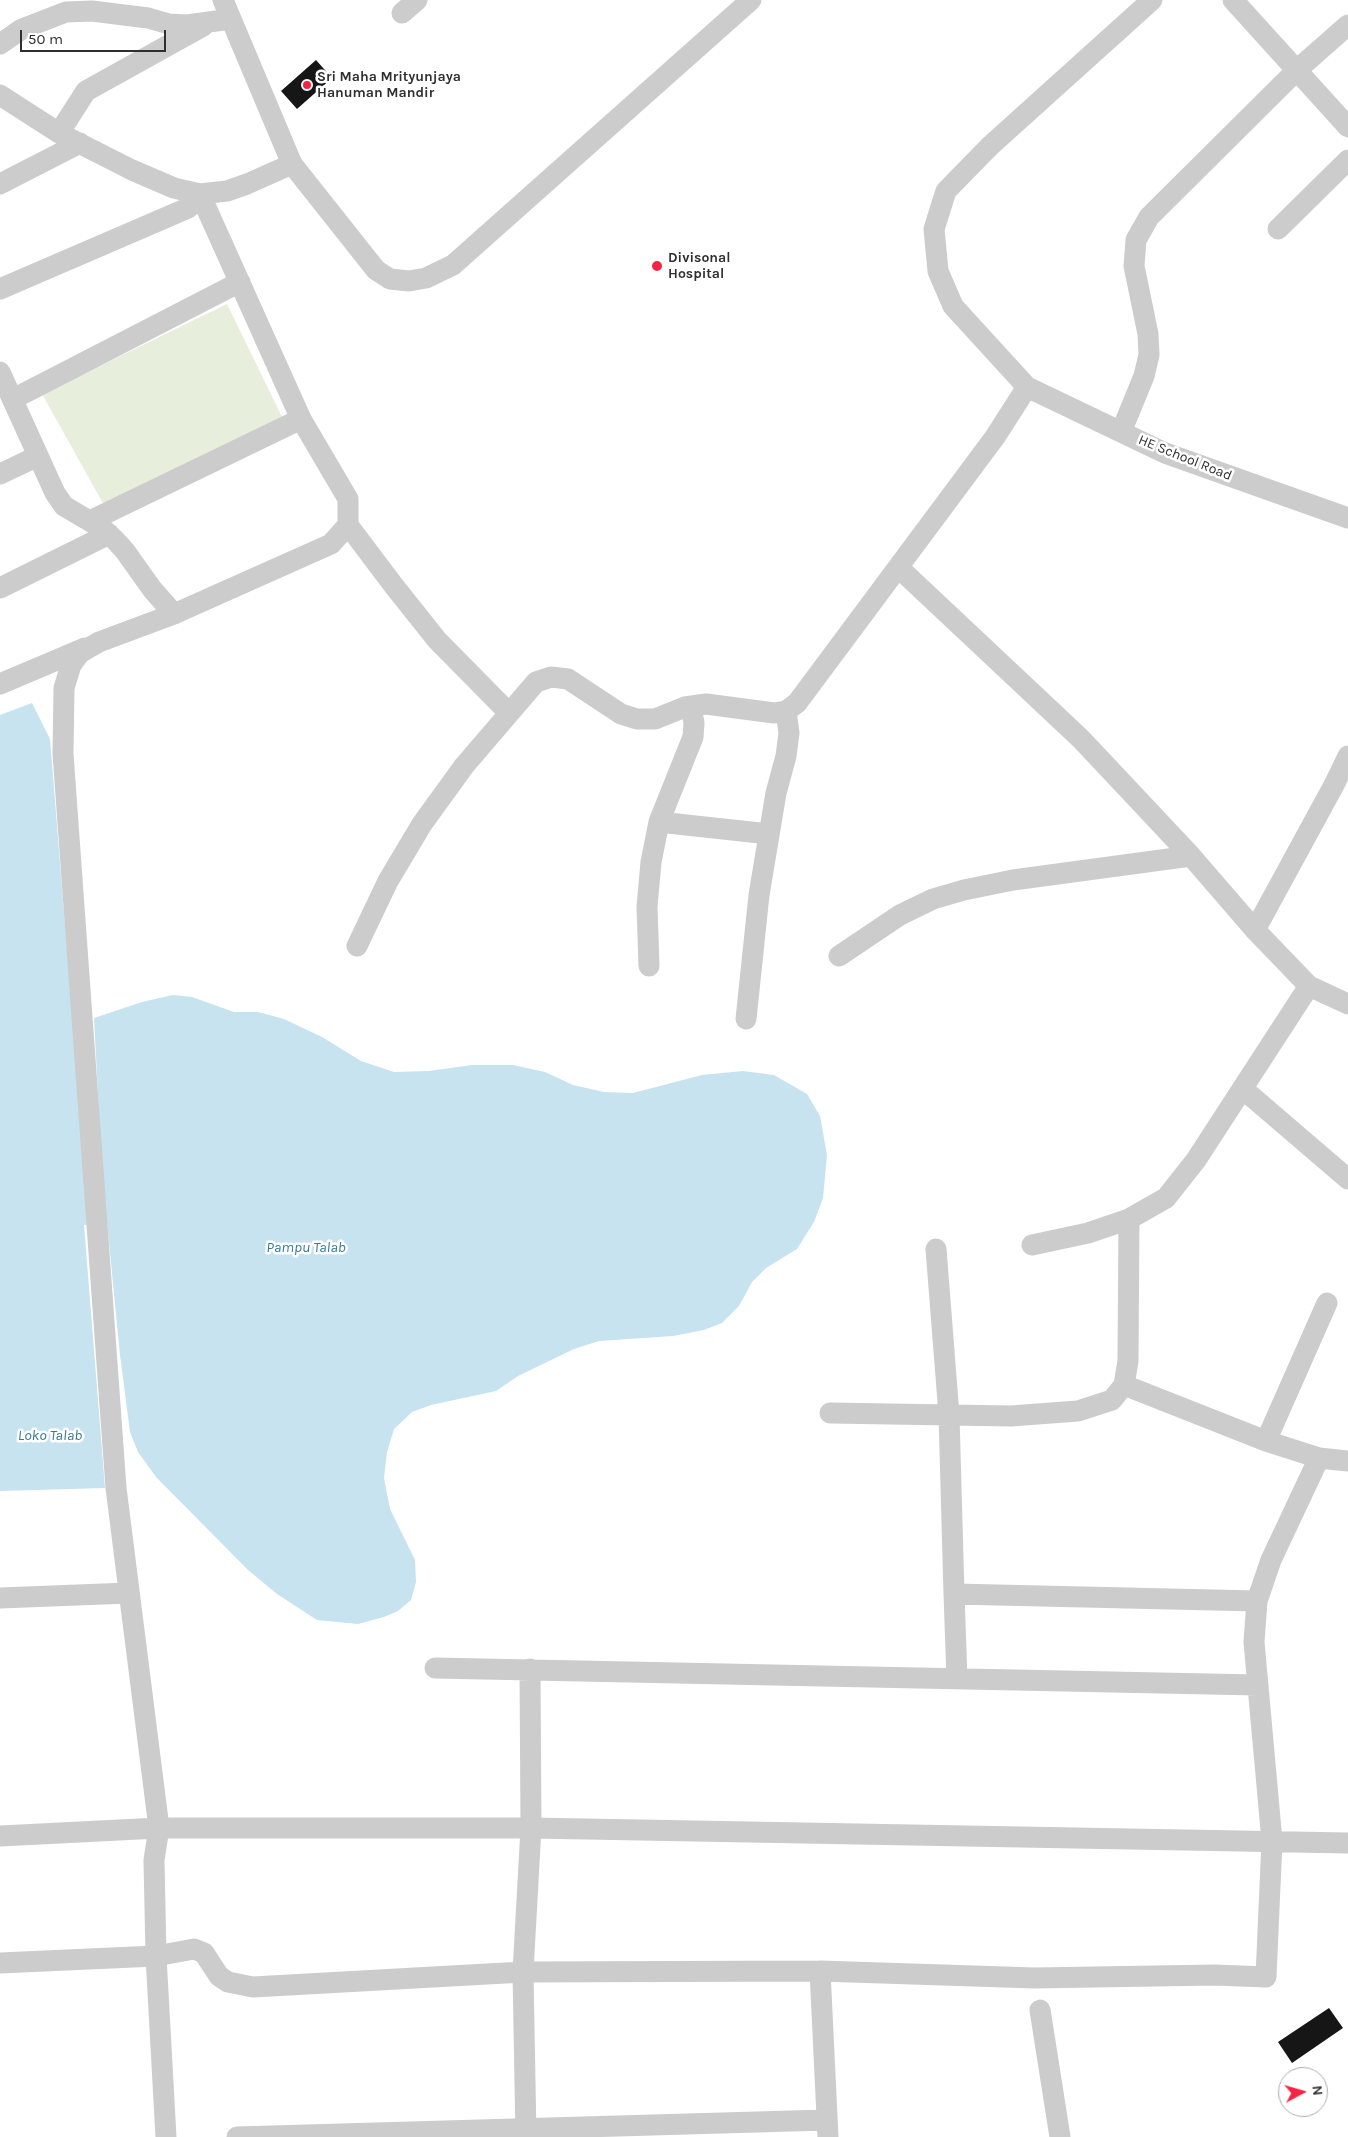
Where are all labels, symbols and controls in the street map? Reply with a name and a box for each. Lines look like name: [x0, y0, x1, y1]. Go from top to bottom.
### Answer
scale bar: [22, 20, 169, 52]
text: 50 m: [28, 30, 63, 48]
place label: Sri Maha Mrityunjaya Hanuman Mandir: [317, 69, 461, 102]
marker: Sri Maha Mrityunjaya Hanuman Mandir: [301, 79, 313, 91]
place label: Divisonal Hospital: [668, 250, 731, 282]
marker: Divisonal Hospital: [650, 259, 664, 273]
street label: HE School Road: [1136, 432, 1234, 484]
water label: Pampu Talab: [266, 1239, 346, 1257]
water label: Loko Talab: [18, 1427, 82, 1445]
north arrow: [1278, 2067, 1328, 2117]
text: N: [1308, 2085, 1326, 2096]

